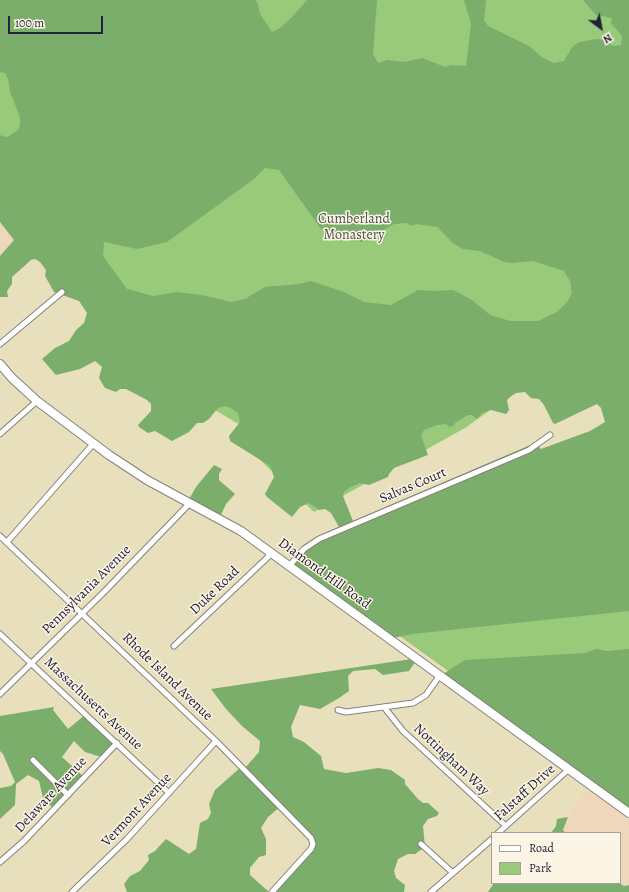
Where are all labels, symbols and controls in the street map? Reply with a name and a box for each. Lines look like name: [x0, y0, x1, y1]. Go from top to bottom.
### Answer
scale bar: [10, 8, 105, 34]
north arrow: [581, 8, 621, 48]
text: 100 m: [15, 15, 44, 31]
text: N: [600, 30, 615, 47]
park label: Cumberland Monastery: [318, 212, 390, 244]
street label: Salvas Court: [377, 464, 449, 508]
street label: Diamond Hill Road: [275, 535, 373, 613]
street label: Pennsylvania Avenue: [39, 542, 135, 638]
street label: Duke Road: [187, 563, 243, 619]
street label: Rhode Island Avenue: [118, 629, 216, 725]
street label: Massachusetts Avenue: [40, 654, 146, 754]
street label: Nottingham Way: [410, 721, 492, 799]
street label: Delaware Avenue: [11, 753, 91, 837]
street label: Falstaff Drive: [491, 761, 559, 825]
street label: Vermont Avenue: [99, 770, 175, 850]
legend: [491, 832, 621, 884]
text: Road: [529, 840, 554, 856]
text: Park: [529, 860, 552, 876]

